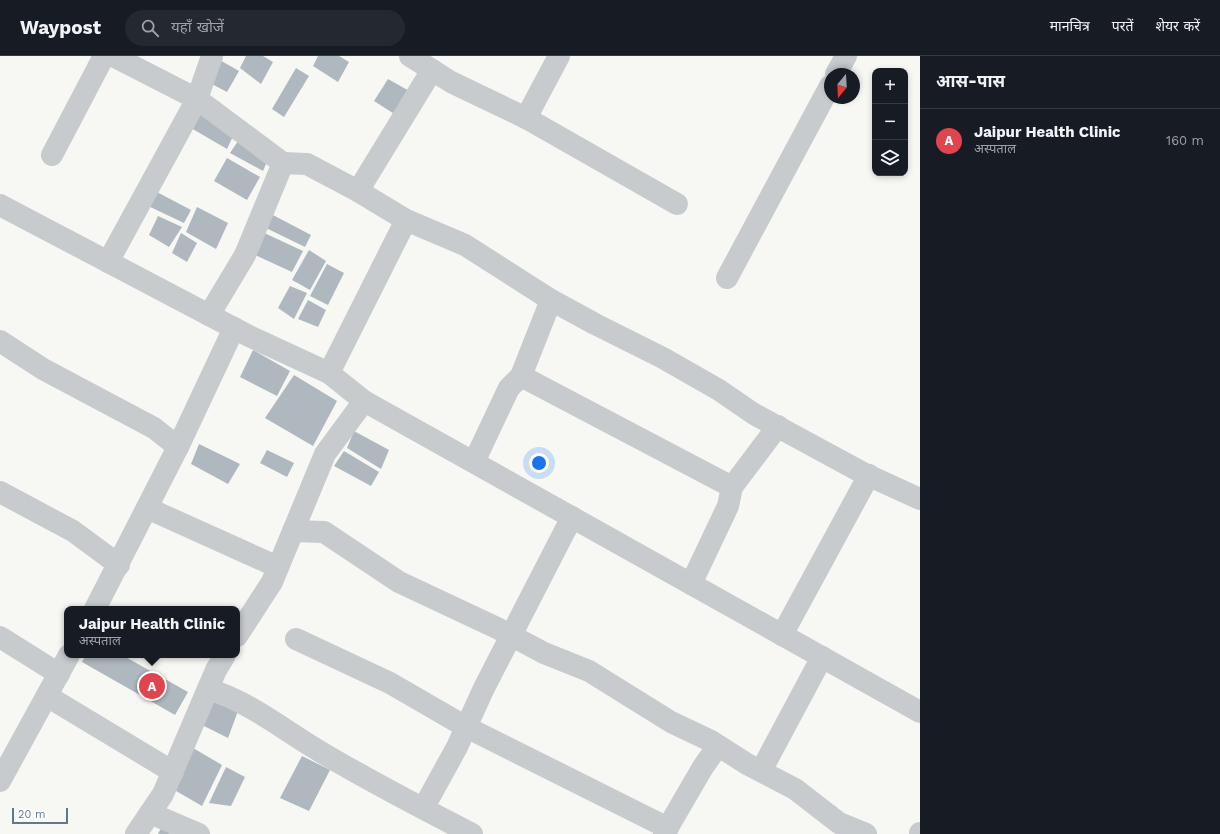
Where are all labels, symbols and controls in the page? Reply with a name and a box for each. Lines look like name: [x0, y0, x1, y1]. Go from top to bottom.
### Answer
search box: [125, 10, 405, 46]
text: Waypost: [20, 16, 101, 39]
icon: search: [139, 17, 161, 39]
text: यहाँ खोजें: [171, 18, 224, 36]
text: मानचित्र: [1050, 18, 1090, 34]
text: परतें: [1112, 18, 1133, 34]
text: शेयर करें: [1155, 18, 1200, 34]
north arrow: [824, 68, 860, 104]
map controls: [872, 68, 908, 176]
button: +: [872, 68, 908, 104]
text: आस-पास: [936, 71, 1005, 91]
button: −: [872, 104, 908, 140]
text: Jaipur Health Clinic: [974, 123, 1121, 141]
text: A: [945, 133, 953, 148]
text: 160 m: [1166, 133, 1204, 148]
button: layers: [872, 140, 908, 176]
text: अस्पताल: [974, 141, 1016, 156]
your location: [529, 453, 549, 473]
popup: [64, 606, 240, 658]
text: Jaipur Health Clinic: [79, 615, 225, 633]
text: अस्पताल: [79, 633, 121, 648]
pin: A: [139, 671, 165, 701]
scale bar: [12, 806, 68, 825]
text: 20 m: [18, 808, 46, 821]

